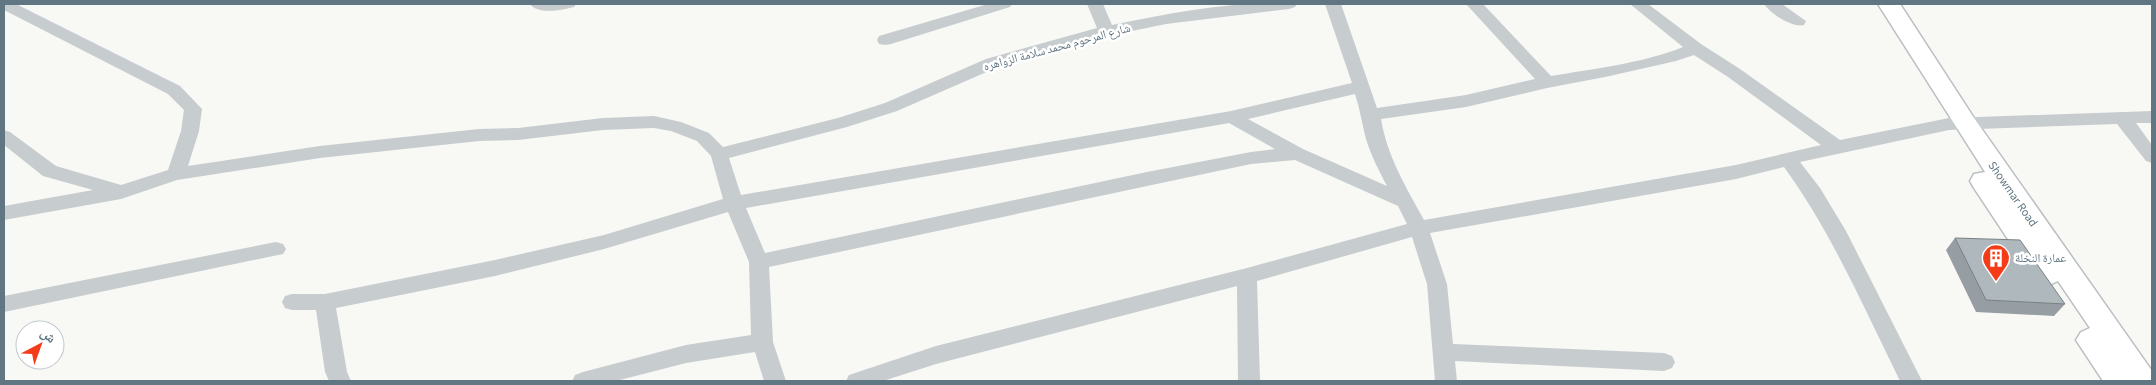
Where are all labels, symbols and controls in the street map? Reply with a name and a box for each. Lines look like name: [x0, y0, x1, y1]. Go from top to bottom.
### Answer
street label: شارع المرحوم محمد سلامة الزواهره: [982, 20, 1133, 75]
street label: Showmar Road: [1984, 158, 2041, 230]
building icon: عمارة النخلة: [1981, 243, 2011, 282]
place label: عمارة النخلة: [2015, 250, 2066, 267]
north arrow: [15, 320, 65, 370]
text: ش: [36, 324, 60, 348]

